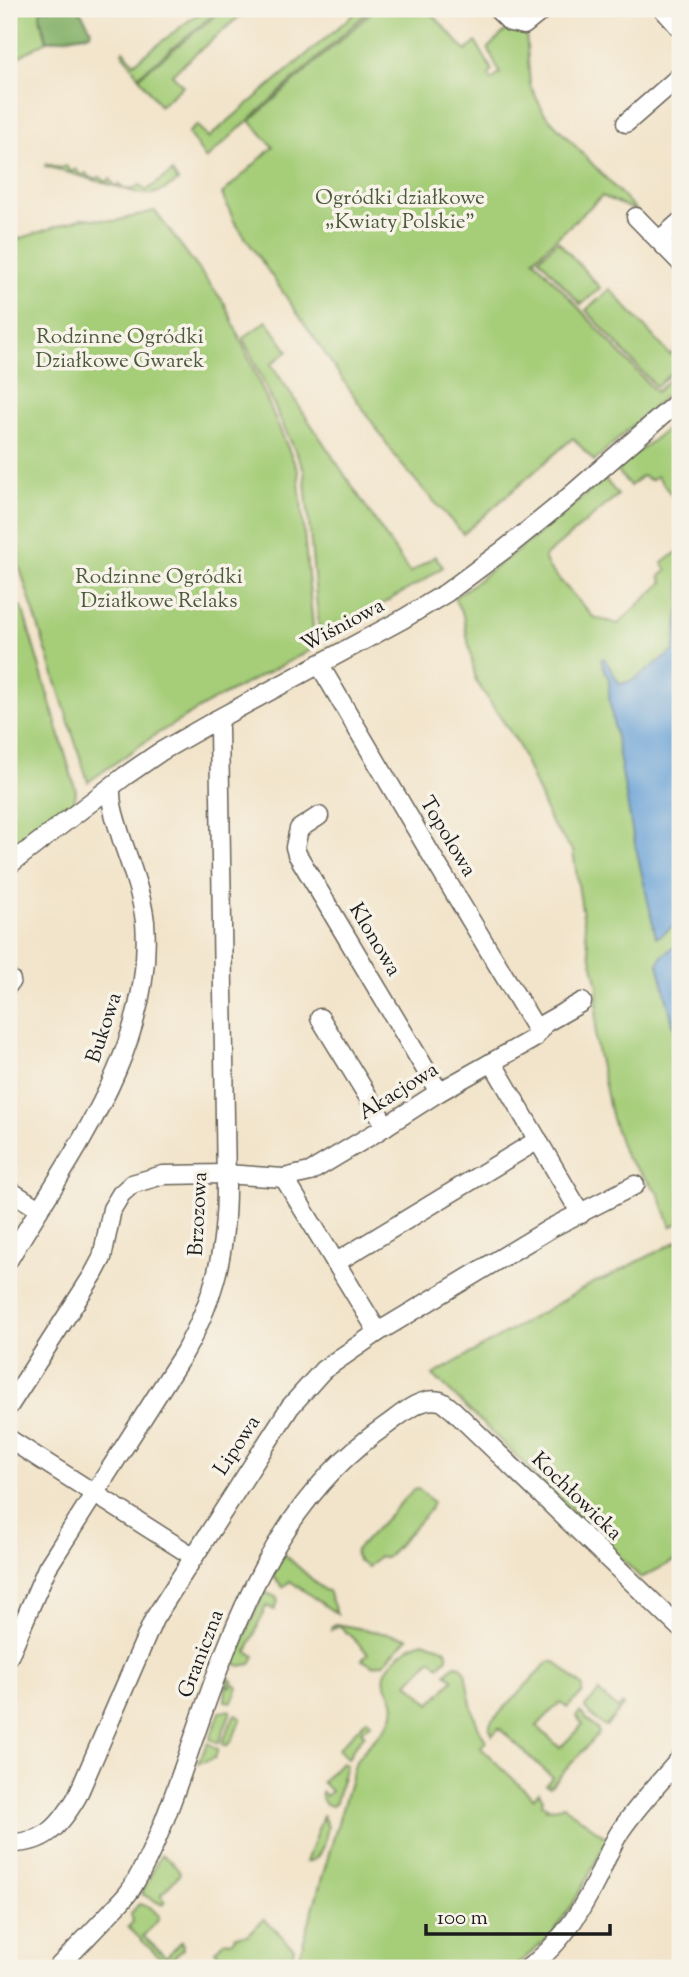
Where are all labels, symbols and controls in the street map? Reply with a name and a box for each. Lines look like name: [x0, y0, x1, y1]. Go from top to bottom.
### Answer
park label: Ogródki działkowe „Kwiaty Polskie”: [315, 184, 485, 238]
park label: Rodzinne Ogródki Działkowe Gwarek: [36, 323, 205, 377]
park label: Rodzinne Ogródki Działkowe Relaks: [75, 563, 243, 617]
street label: Wiśniowa: [296, 591, 390, 661]
street label: Topolowa: [411, 791, 483, 883]
street label: Klonowa: [340, 898, 408, 983]
street label: Bukowa: [80, 989, 131, 1067]
street label: Akacjowa: [353, 1055, 445, 1128]
street label: Brzozowa: [182, 1171, 216, 1257]
street label: Lipowa: [207, 1410, 269, 1482]
street label: Kochłowicka: [524, 1446, 628, 1548]
street label: Graniczna: [171, 1605, 233, 1703]
scale bar: [426, 1893, 610, 1937]
text: 100 m: [437, 1904, 488, 1934]

